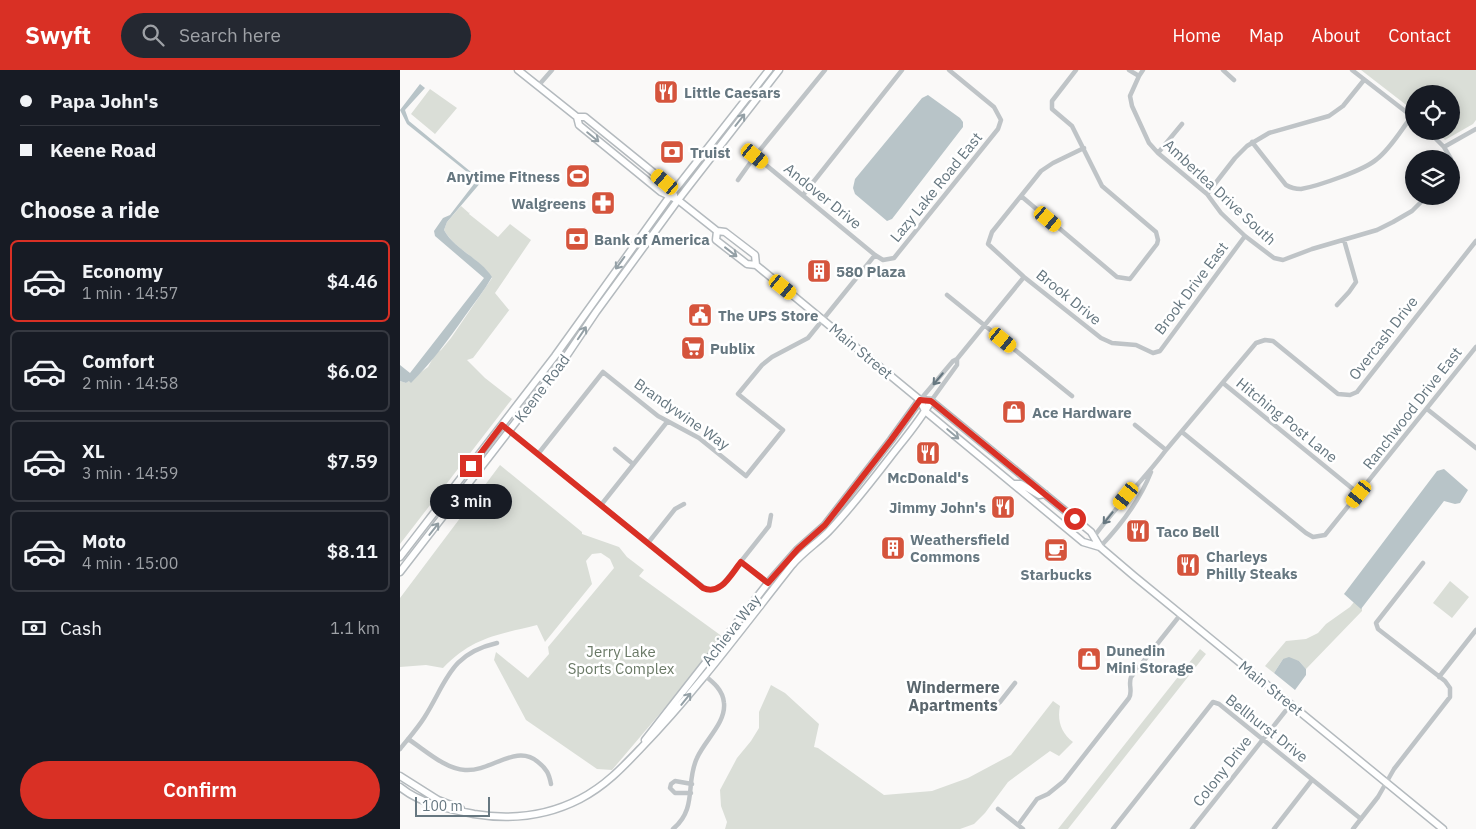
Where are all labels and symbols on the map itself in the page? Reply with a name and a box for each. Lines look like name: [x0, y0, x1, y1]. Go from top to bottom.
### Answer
restaurant icon: Little Caesars: [653, 79, 679, 105]
place label: Little Caesars: [684, 83, 781, 102]
one-way arrow: [734, 113, 745, 126]
street label: Lazy Lake Road East: [886, 128, 986, 246]
one-way arrow: [586, 131, 599, 142]
street label: Amberlea Drive South: [1160, 135, 1280, 249]
bank icon: Truist: [659, 139, 685, 165]
car: [738, 141, 771, 171]
place label: Truist: [690, 143, 731, 162]
street label: Andover Drive: [780, 159, 866, 233]
sports icon: Anytime Fitness: [565, 163, 591, 189]
place label: Anytime Fitness: [446, 167, 560, 186]
car: [648, 167, 681, 197]
pharmacy icon: Walgreens: [590, 190, 616, 216]
place label: Walgreens: [511, 194, 586, 213]
car: [1031, 204, 1064, 234]
bank icon: Bank of America: [564, 226, 590, 252]
place label: Bank of America: [594, 230, 710, 249]
street label: Brook Drive East: [1150, 238, 1232, 338]
one-way arrow: [725, 247, 738, 258]
one-way arrow: [615, 256, 625, 270]
building icon: 580 Plaza: [806, 258, 832, 284]
place label: 580 Plaza: [836, 262, 906, 281]
street label: Brook Drive: [1033, 265, 1105, 329]
car: [766, 272, 799, 302]
street label: Overcash Drive: [1344, 292, 1422, 384]
public building icon: The UPS Store: [687, 302, 713, 328]
place label: The UPS Store: [718, 306, 819, 325]
street label: Main Street: [825, 319, 897, 383]
car: [986, 325, 1019, 355]
one-way arrow: [577, 326, 587, 340]
supermarket icon: Publix: [680, 335, 706, 361]
place label: Publix: [710, 339, 756, 358]
street label: Ranchwood Drive East: [1358, 343, 1466, 473]
street label: Keene Road: [510, 350, 574, 426]
one-way arrow: [932, 372, 943, 385]
street label: Hitching Post Lane: [1233, 373, 1341, 467]
street label: Brandywine Way: [631, 374, 734, 454]
shop icon: Ace Hardware: [1001, 399, 1027, 425]
place label: Ace Hardware: [1032, 403, 1132, 422]
one-way arrow: [947, 429, 960, 440]
restaurant icon: McDonald's: [915, 440, 941, 466]
route end: [460, 455, 482, 477]
place label: McDonald's: [887, 468, 969, 487]
car: [1343, 478, 1374, 510]
car: [1110, 480, 1141, 512]
callout: 3 min: [430, 484, 512, 518]
restaurant icon: Jimmy John's: [990, 494, 1016, 520]
place label: Jimmy John's: [889, 498, 986, 517]
route start: [1064, 508, 1086, 530]
one-way arrow: [1102, 512, 1113, 525]
restaurant icon: Taco Bell: [1125, 518, 1151, 544]
place label: Taco Bell: [1156, 522, 1220, 541]
one-way arrow: [428, 523, 439, 536]
place label: Weathersfield Commons: [910, 530, 1010, 566]
building icon: Weathersfield Commons: [880, 535, 906, 561]
cafe icon: Starbucks: [1043, 537, 1069, 563]
place label: Charleys Philly Steaks: [1206, 547, 1298, 583]
restaurant icon: Charleys Philly Steaks: [1175, 552, 1201, 578]
place label: Starbucks: [1020, 565, 1092, 584]
street label: Achieva Way: [697, 590, 765, 669]
place label: Dunedin Mini Storage: [1106, 641, 1194, 677]
park label: Jerry Lake Sports Complex: [568, 642, 675, 678]
shop icon: Dunedin Mini Storage: [1076, 646, 1102, 672]
street label: Main Street: [1235, 656, 1307, 720]
district label: Windermere Apartments: [906, 677, 1000, 715]
street label: Bellhurst Drive: [1222, 690, 1312, 766]
one-way arrow: [680, 693, 691, 706]
street label: Colony Drive: [1189, 732, 1255, 810]
scale bar: [415, 794, 490, 817]

